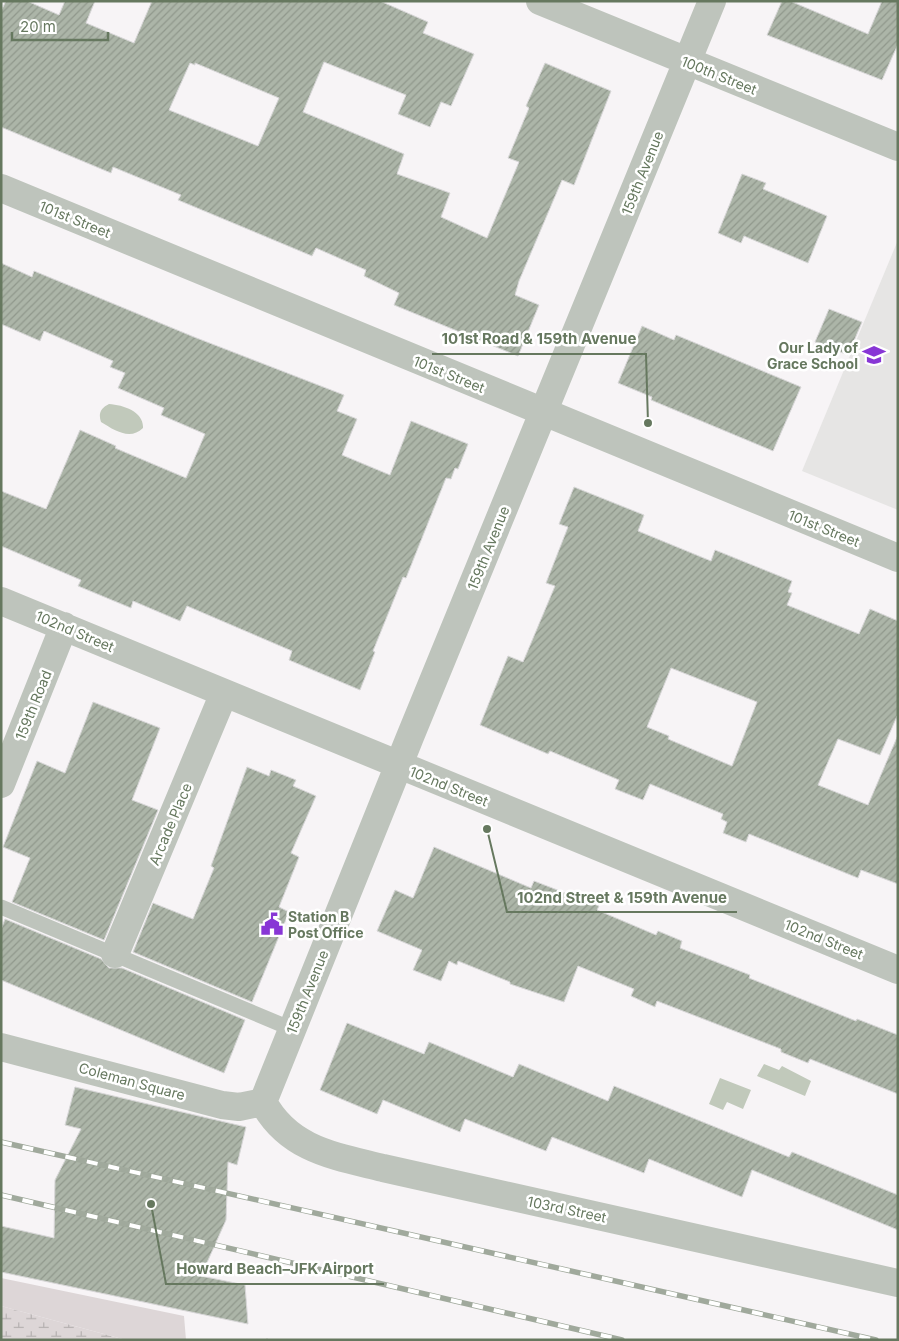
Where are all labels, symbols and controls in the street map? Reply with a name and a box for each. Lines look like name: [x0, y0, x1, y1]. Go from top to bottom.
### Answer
scale bar: [12, 10, 109, 42]
text: 20 m: [20, 17, 56, 36]
street label: 100th Street: [679, 52, 760, 98]
street label: 159th Avenue: [617, 129, 667, 217]
street label: 101st Street: [37, 197, 114, 241]
callout: 101st Road & 159th Avenue: [432, 324, 646, 354]
text: 101st Road & 159th Avenue: [442, 329, 636, 348]
place label: Our Lady of Grace School: [767, 339, 858, 372]
school or university icon: Our Lady of Grace School: [861, 342, 887, 368]
street label: 101st Street: [411, 352, 488, 396]
street label: 159th Avenue: [463, 504, 513, 592]
street label: 101st Street: [786, 506, 863, 550]
street label: 102nd Street: [33, 607, 117, 655]
street label: 159th Road: [11, 668, 55, 742]
street label: 102nd Street: [407, 763, 491, 810]
street label: Arcade Place: [145, 780, 195, 868]
callout: 102nd Street & 159th Avenue: [507, 882, 737, 912]
text: 102nd Street & 159th Avenue: [517, 888, 727, 907]
place label: Station B Post Office: [288, 908, 364, 941]
public building icon: Station B Post Office: [259, 911, 285, 937]
street label: 102nd Street: [782, 916, 866, 963]
street label: 159th Avenue: [282, 948, 332, 1036]
street label: Coleman Square: [77, 1059, 187, 1103]
street label: 103rd Street: [526, 1192, 608, 1226]
callout: Howard Beach–JFK Airport: [166, 1254, 384, 1284]
text: Howard Beach–JFK Airport: [176, 1259, 374, 1278]

